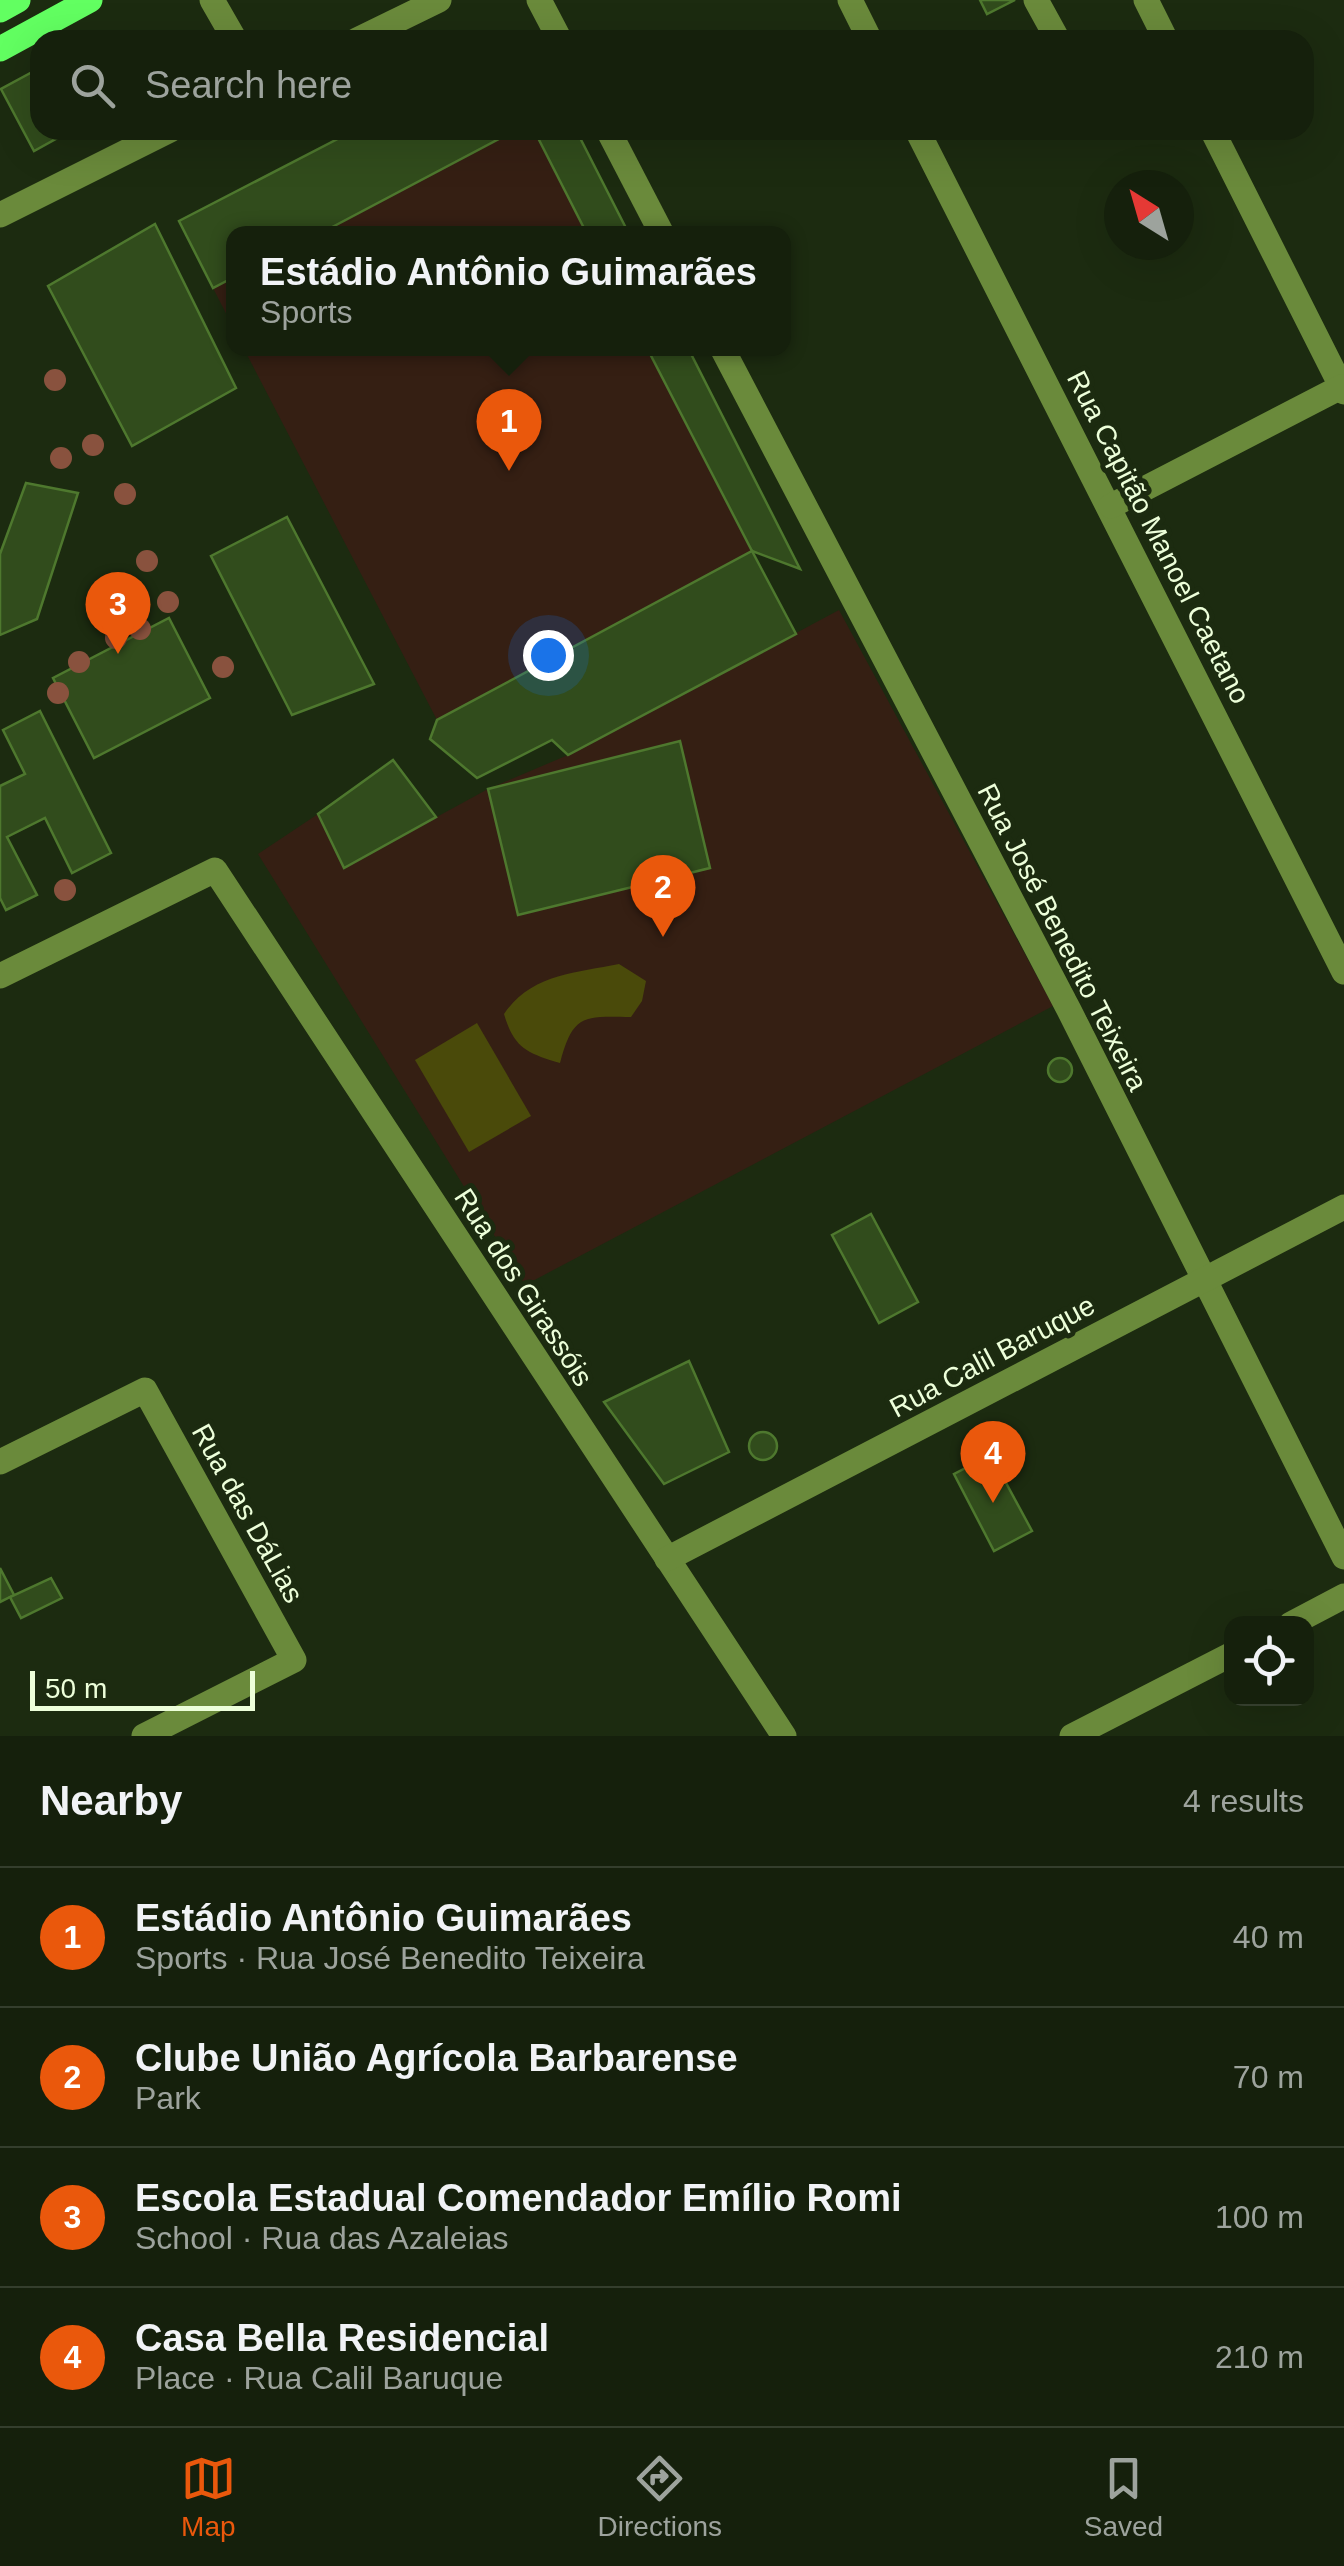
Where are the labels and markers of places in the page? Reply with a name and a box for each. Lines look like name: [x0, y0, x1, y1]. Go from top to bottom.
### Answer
pin: 1: [476, 388, 542, 471]
pin: 3: [86, 572, 150, 654]
pin: 2: [630, 854, 696, 937]
pin: 4: [960, 1420, 1026, 1503]

